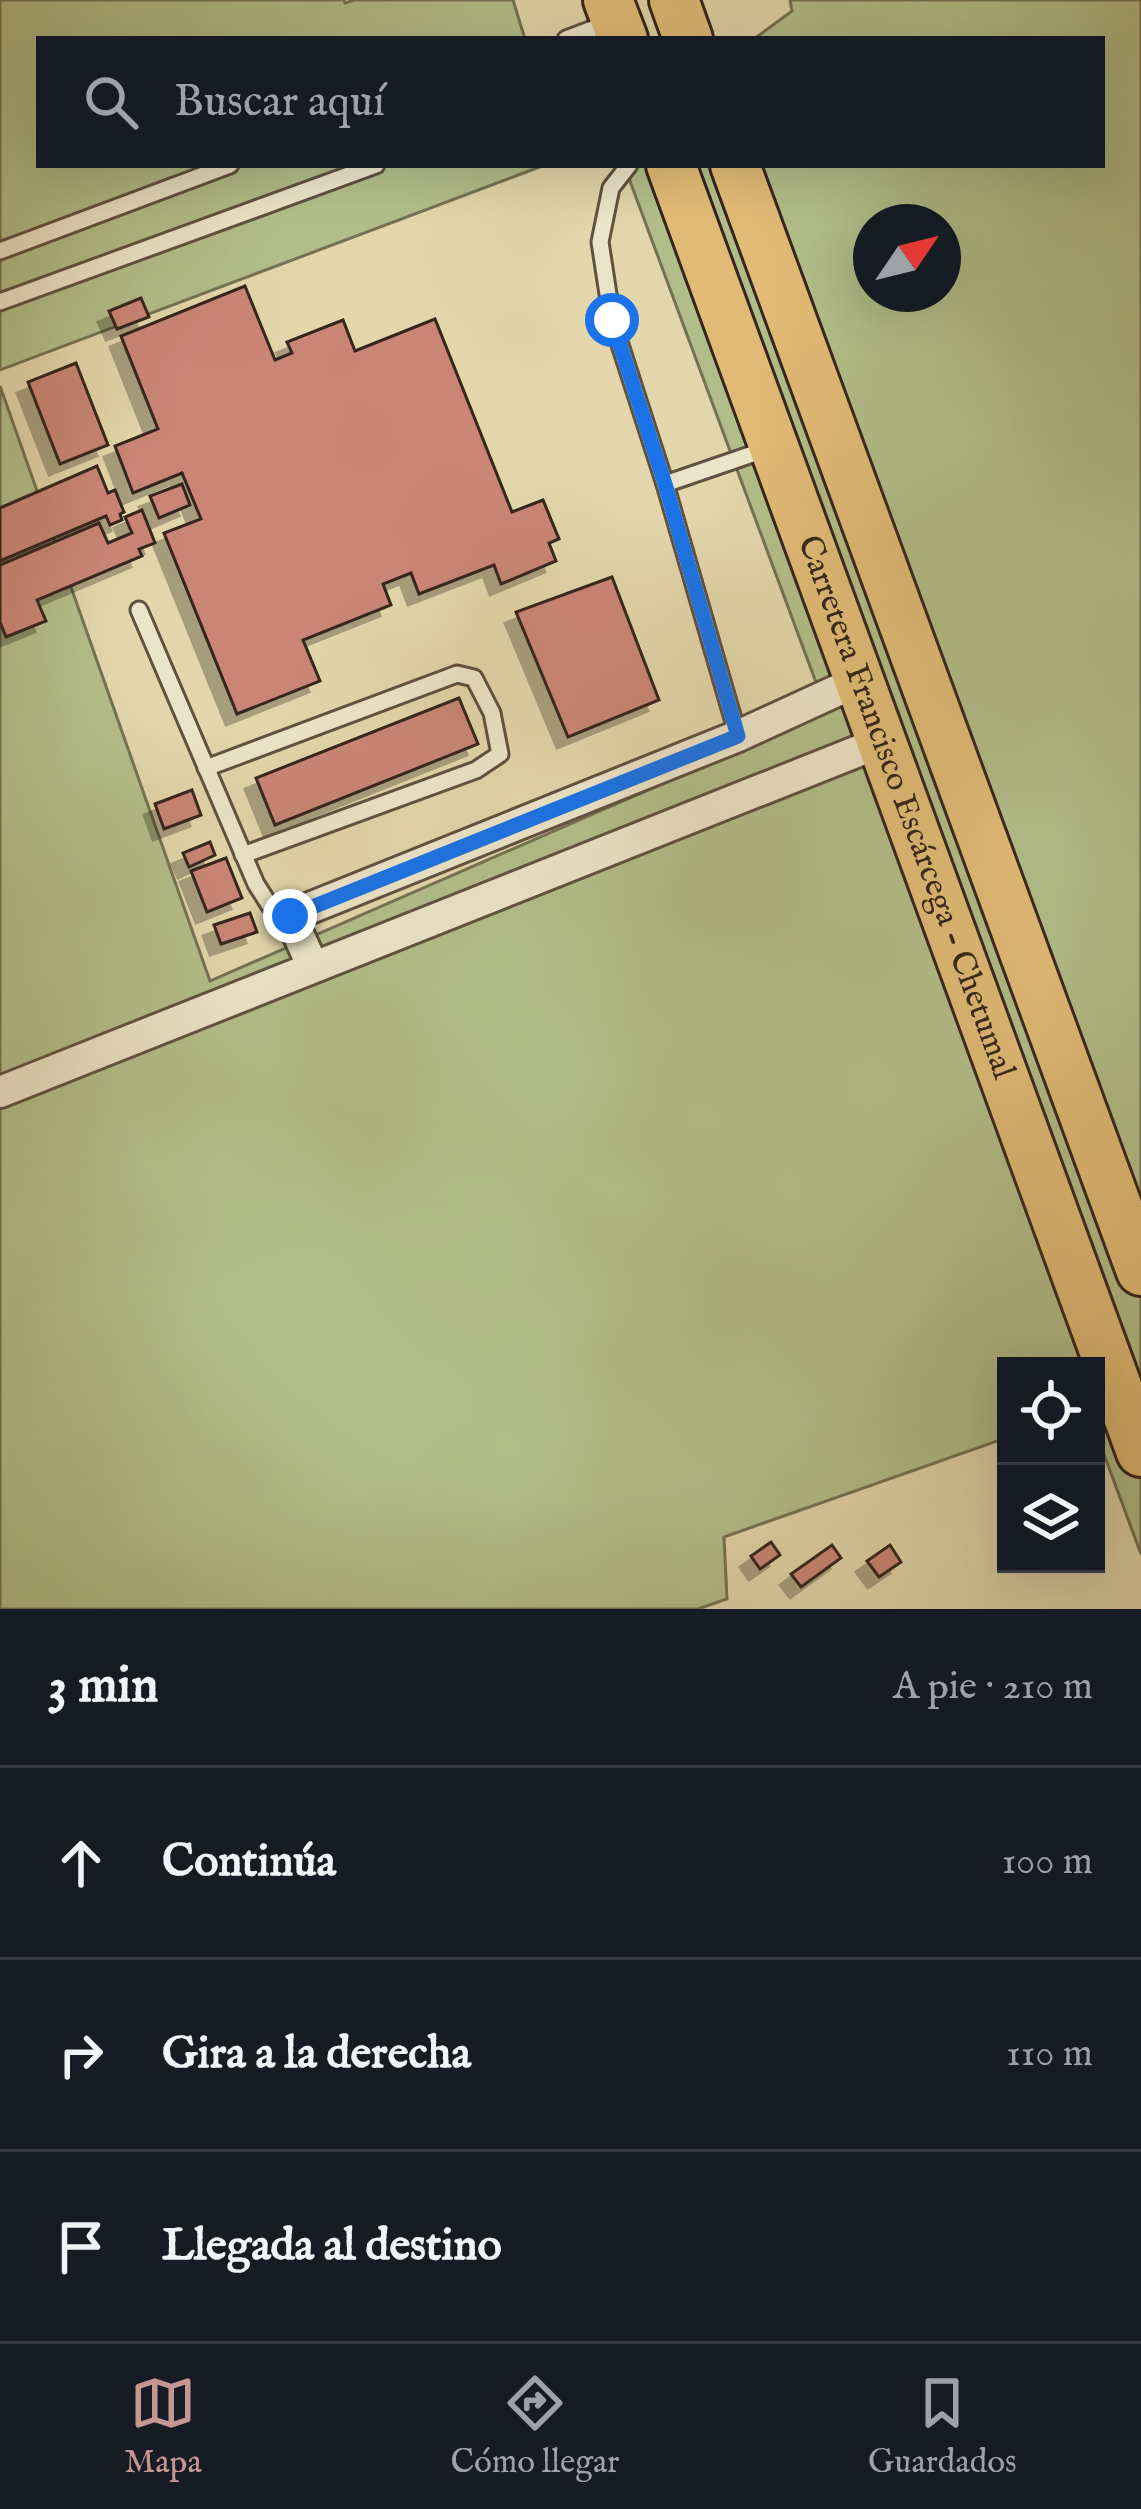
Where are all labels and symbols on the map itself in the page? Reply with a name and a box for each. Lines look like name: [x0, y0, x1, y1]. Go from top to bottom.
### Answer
north arrow: [853, 204, 961, 312]
route start: [585, 293, 639, 347]
street label: Carretera Francisco Escárcega - Chetumal: [787, 530, 1024, 1085]
route end: [263, 889, 317, 943]

